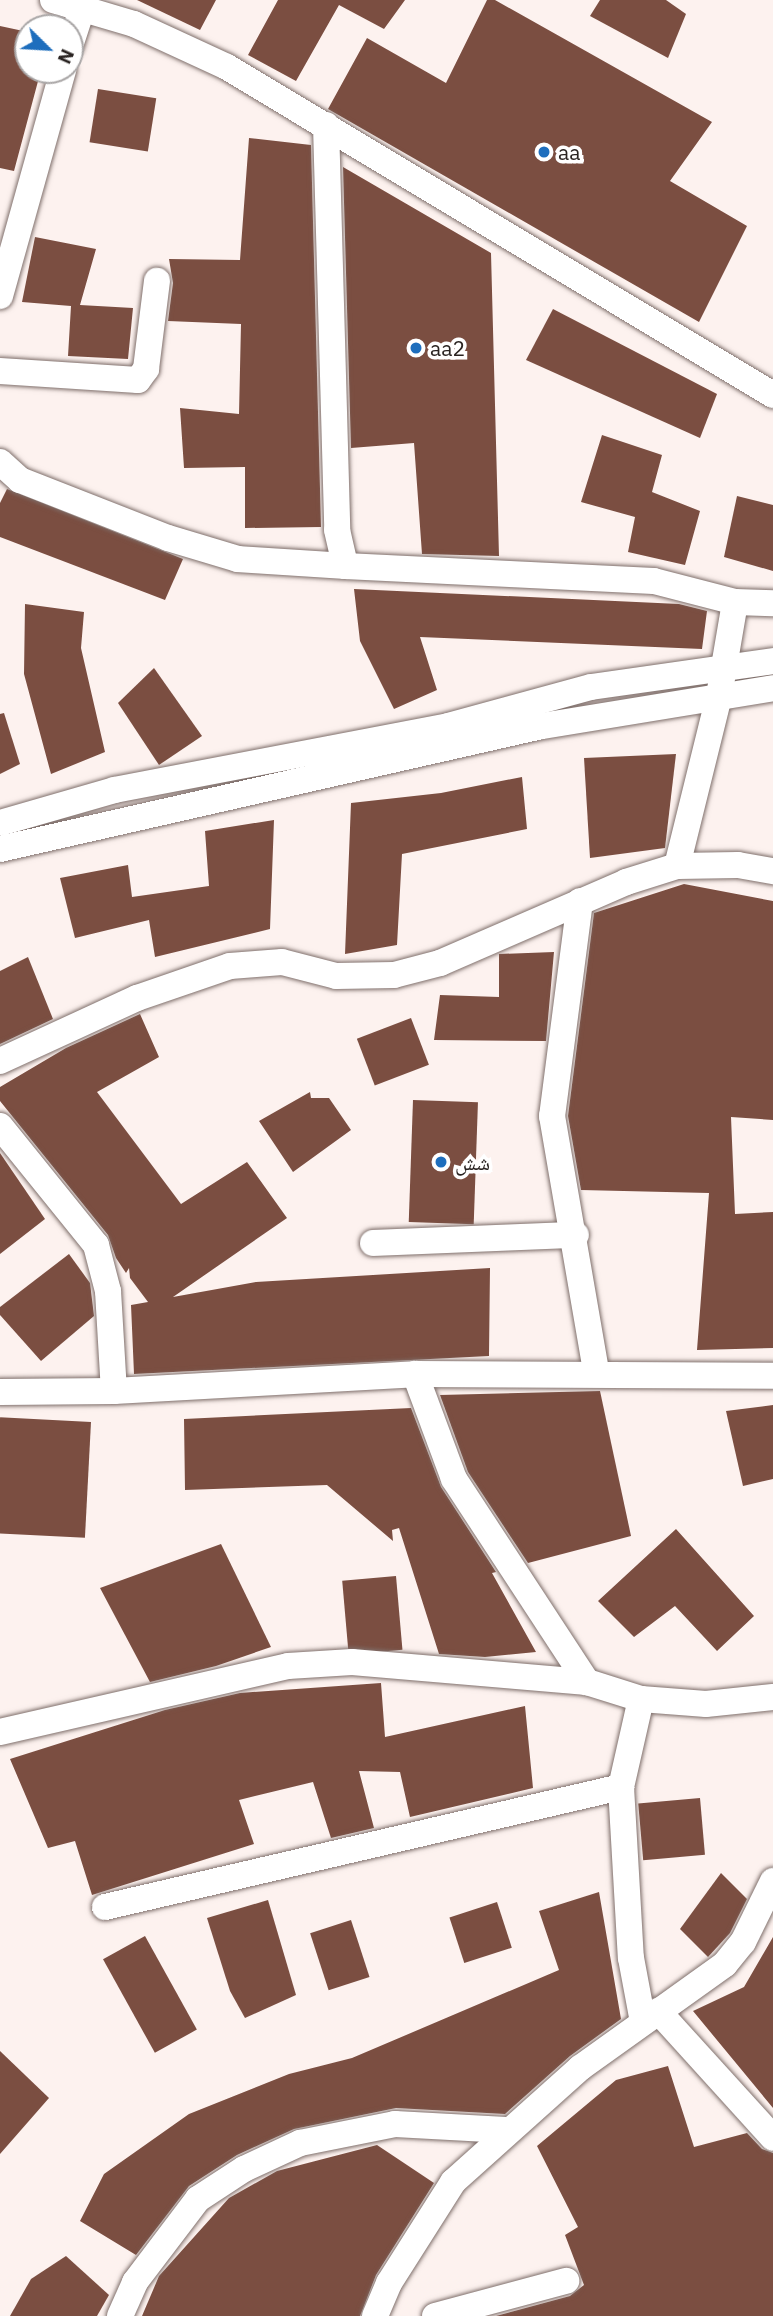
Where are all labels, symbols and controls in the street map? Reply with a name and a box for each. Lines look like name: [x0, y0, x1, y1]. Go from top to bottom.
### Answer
north arrow: [14, 14, 84, 84]
text: N: [53, 46, 80, 68]
place label: aa: [558, 139, 580, 165]
marker: aa: [536, 144, 552, 160]
place label: aa2: [430, 335, 465, 361]
marker: aa2: [408, 340, 424, 356]
place label: شش: [455, 1149, 490, 1175]
marker: شش: [433, 1154, 449, 1170]

